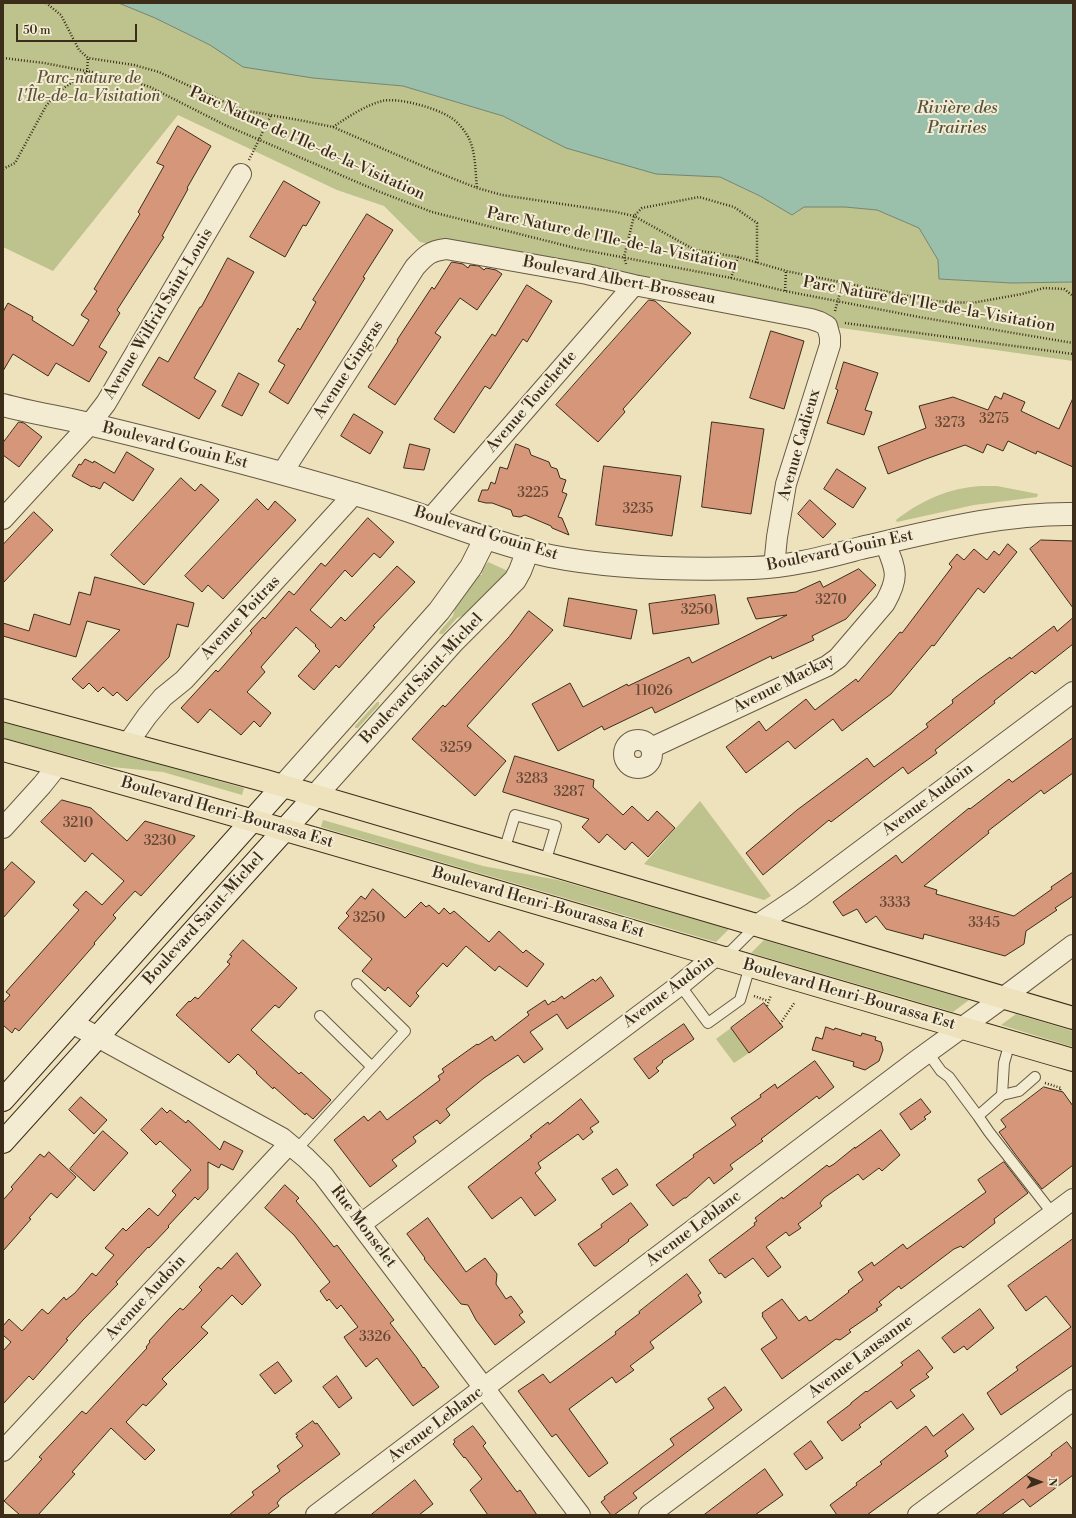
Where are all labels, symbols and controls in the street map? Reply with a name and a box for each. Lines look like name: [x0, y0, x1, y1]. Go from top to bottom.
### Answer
scale bar: [18, 16, 139, 42]
text: 50 m: [23, 23, 51, 38]
park label: Parc-nature de l'Île-de-la-Visitation: [18, 69, 160, 107]
street label: Parc Nature de l'Ile-de-la-Visitation: [186, 83, 428, 205]
water label: Rivière des Prairies: [916, 99, 998, 139]
street label: Parc Nature de l'Ile-de-la-Visitation: [485, 204, 739, 276]
street label: Avenue Wilfrid Saint-Louis: [100, 225, 218, 403]
street label: Boulevard Albert-Brosseau: [521, 253, 717, 309]
street label: Parc Nature de l'Ile-de-la-Visitation: [801, 273, 1057, 337]
street label: Avenue Gingras: [310, 317, 388, 423]
street label: Avenue Touchette: [483, 347, 581, 457]
street label: Avenue Cadieux: [775, 387, 825, 503]
house number: 3275: [979, 412, 1009, 428]
house number: 3273: [935, 416, 965, 432]
street label: Boulevard Gouin Est: [100, 419, 250, 473]
house number: 3225: [517, 486, 549, 502]
house number: 3235: [622, 502, 654, 518]
street label: Boulevard Gouin Est: [412, 503, 560, 565]
street label: Boulevard Gouin Est: [765, 526, 915, 576]
street label: Avenue Poitras: [197, 572, 285, 664]
house number: 3270: [815, 593, 847, 609]
house number: 3250: [681, 603, 713, 619]
street label: Boulevard Saint-Michel: [357, 610, 487, 748]
street label: Avenue Mackay: [730, 650, 838, 718]
house number: 11026: [635, 684, 673, 700]
house number: 3259: [440, 741, 472, 757]
street label: Avenue Audoin: [879, 760, 977, 840]
house number: 3283: [516, 772, 548, 788]
street label: Boulevard Henri-Bourassa Est: [119, 773, 335, 853]
house number: 3287: [553, 785, 585, 801]
house number: 3210: [63, 816, 93, 832]
house number: 3230: [144, 834, 176, 850]
street label: Boulevard Saint-Michel: [140, 849, 268, 989]
street label: Boulevard Henri-Bourassa Est: [430, 863, 646, 943]
house number: 3333: [880, 896, 910, 912]
house number: 3250: [353, 911, 385, 927]
house number: 3345: [968, 916, 1000, 932]
street label: Avenue Audoin: [620, 952, 718, 1032]
street label: Boulevard Henri-Bourassa Est: [741, 955, 957, 1035]
street label: Rue Monselet: [326, 1182, 400, 1272]
street label: Avenue Leblanc: [643, 1187, 745, 1271]
street label: Avenue Audoin: [102, 1252, 190, 1344]
street label: Avenue Lausanne: [805, 1311, 917, 1403]
house number: 3326: [359, 1330, 391, 1346]
street label: Avenue Leblanc: [385, 1383, 487, 1467]
north arrow: [1020, 1462, 1060, 1502]
text: N: [1045, 1478, 1059, 1486]

